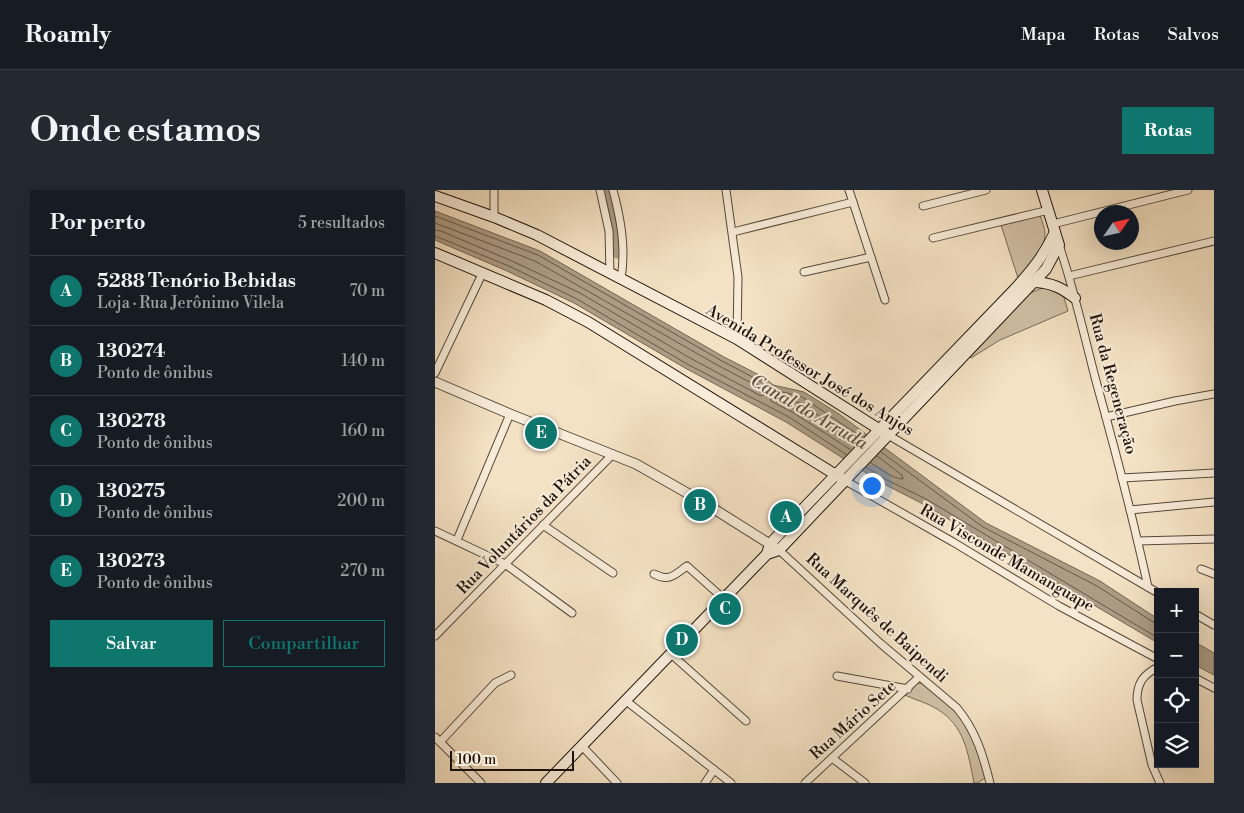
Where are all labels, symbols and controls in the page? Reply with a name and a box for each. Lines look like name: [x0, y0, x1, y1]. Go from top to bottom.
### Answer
text: Roamly: [25, 20, 111, 50]
text: Mapa: [1021, 23, 1066, 46]
text: Rotas: [1094, 23, 1140, 46]
text: Salvos: [1168, 23, 1219, 46]
button: Rotas: [1122, 107, 1214, 154]
text: Onde estamos: [30, 109, 261, 152]
north arrow: [1094, 205, 1139, 250]
text: Por perto: [50, 210, 146, 236]
text: 5 resultados: [298, 213, 385, 233]
text: 5288 Tenório Bebidas: [97, 269, 296, 293]
text: A: [60, 281, 72, 301]
text: 70 m: [349, 281, 385, 301]
text: Loja · Rua Jerônimo Vilela: [97, 293, 284, 313]
street label: Avenida Professor José dos Anjos: [702, 299, 918, 440]
street label: Rua da Regeneração: [1085, 311, 1141, 457]
text: 130274: [97, 339, 166, 363]
text: B: [60, 351, 72, 371]
text: 140 m: [341, 351, 385, 371]
text: Ponto de ônibus: [97, 363, 213, 383]
water label: Canal do Arruda: [746, 369, 873, 455]
text: 130278: [97, 409, 166, 433]
pin: E: [525, 414, 557, 452]
text: C: [60, 421, 72, 441]
text: 160 m: [341, 421, 385, 441]
text: Ponto de ônibus: [97, 433, 213, 453]
street label: Rua Voluntários da Pátria: [453, 451, 596, 598]
your location: [859, 473, 885, 499]
text: 130275: [97, 479, 165, 503]
pin: B: [684, 486, 716, 524]
text: D: [60, 491, 72, 511]
text: 200 m: [337, 491, 385, 511]
pin: A: [770, 498, 802, 536]
street label: Rua Visconde Mamanguape: [916, 500, 1098, 616]
text: Ponto de ônibus: [97, 503, 213, 523]
text: 130273: [97, 549, 165, 573]
street label: Rua Marquês de Baipendi: [802, 549, 952, 687]
text: E: [60, 561, 72, 581]
text: 270 m: [340, 561, 385, 581]
text: Ponto de ônibus: [97, 573, 213, 593]
map controls: [1154, 588, 1199, 768]
button: +: [1154, 588, 1199, 633]
pin: C: [709, 590, 741, 628]
button: Salvar: [50, 620, 213, 667]
button: Compartilhar: [223, 620, 385, 667]
pin: D: [666, 621, 698, 659]
button: −: [1154, 633, 1199, 678]
street label: Rua Mário Sete: [806, 676, 900, 764]
button: locate: [1154, 678, 1199, 723]
button: layers: [1154, 723, 1199, 768]
scale bar: [450, 748, 574, 771]
text: 100 m: [457, 751, 496, 769]

